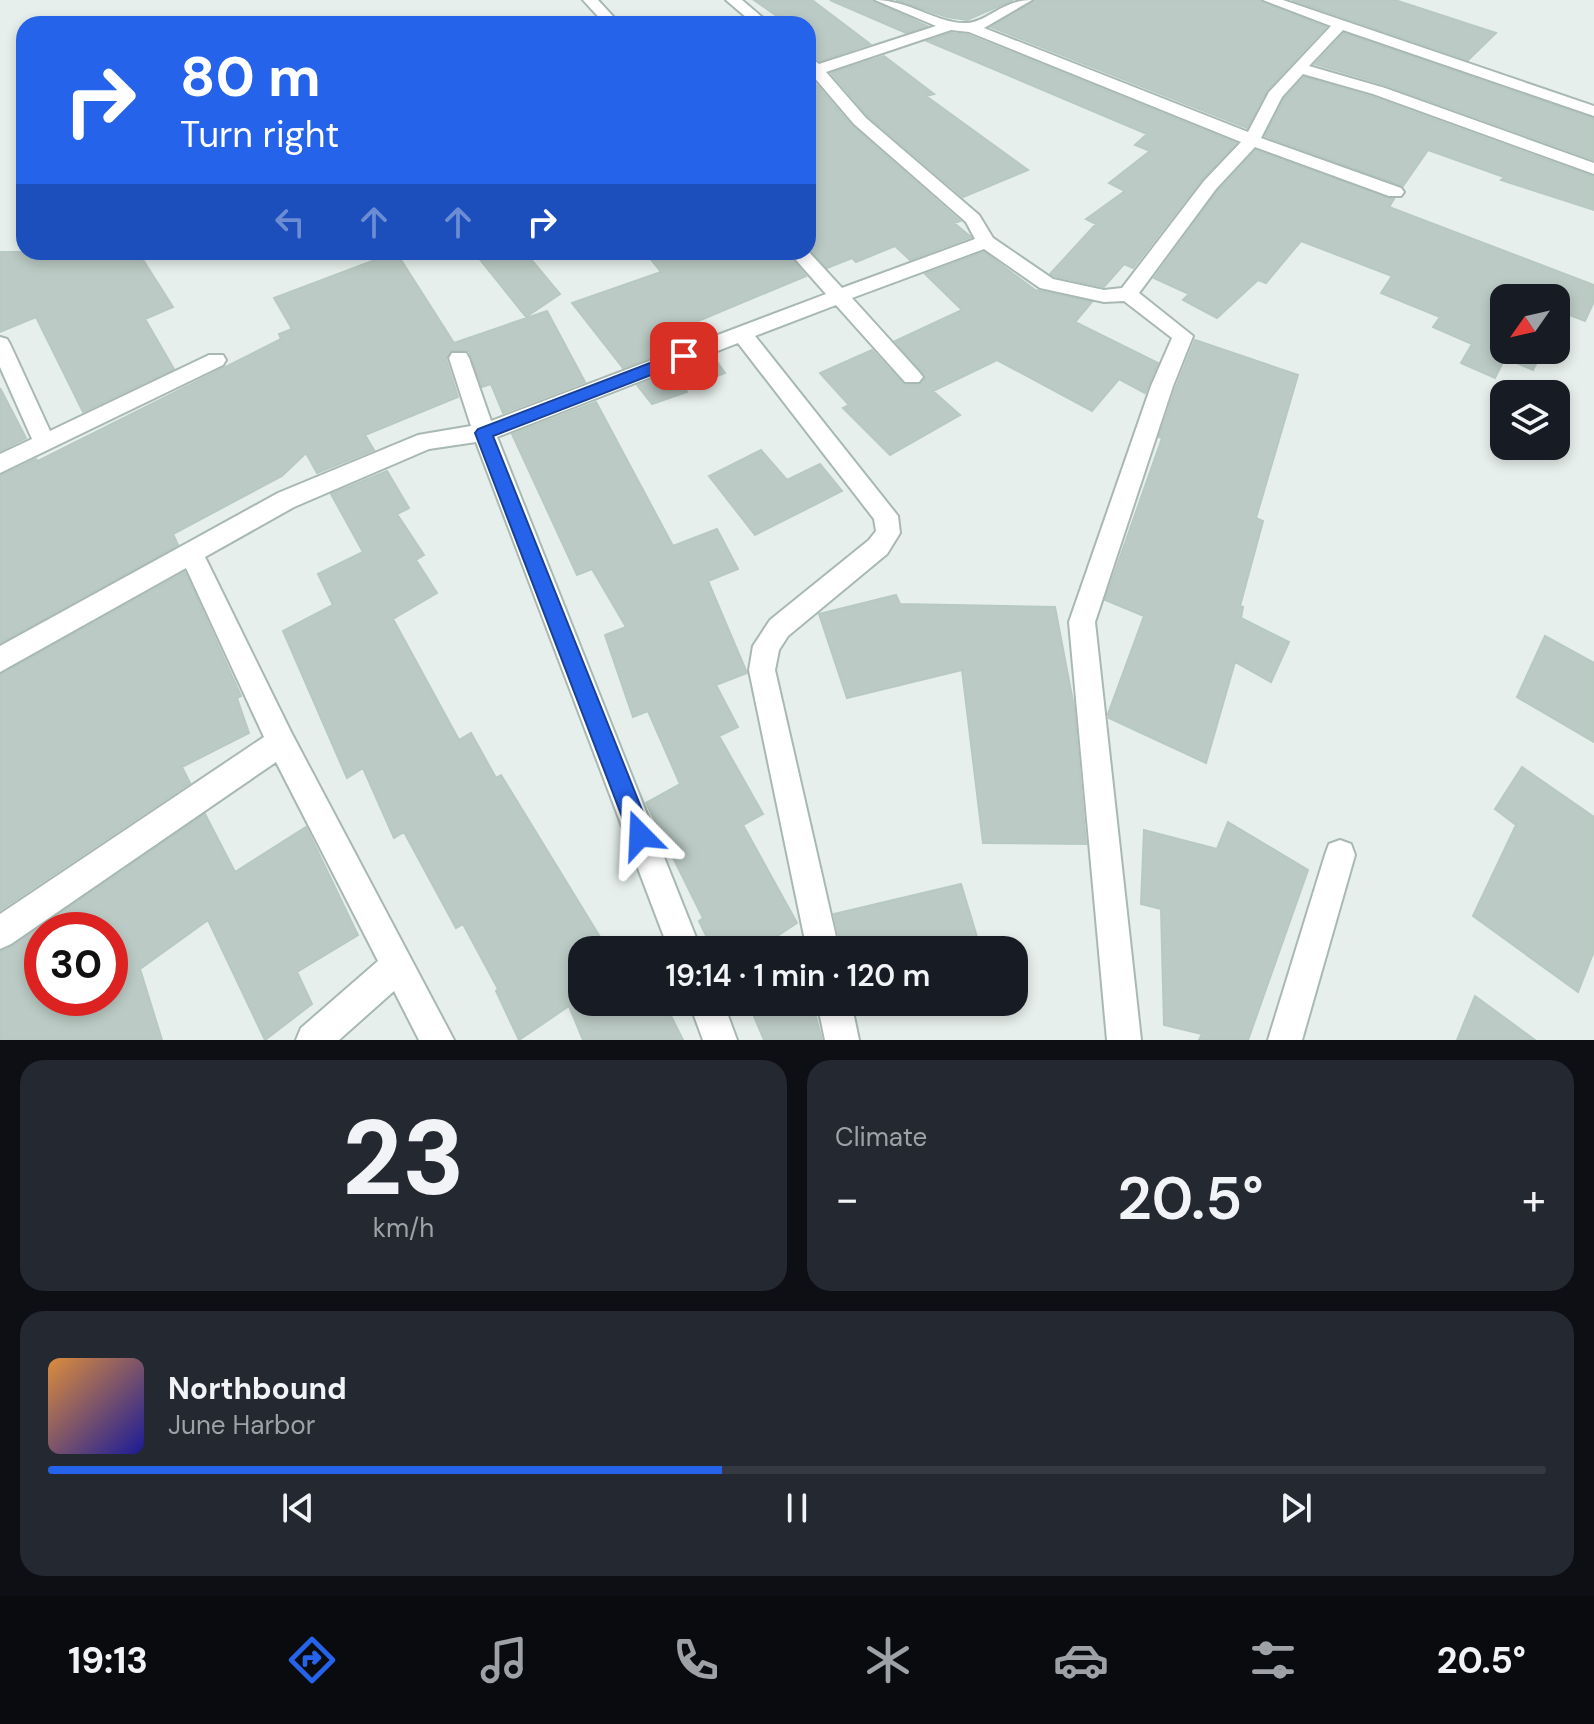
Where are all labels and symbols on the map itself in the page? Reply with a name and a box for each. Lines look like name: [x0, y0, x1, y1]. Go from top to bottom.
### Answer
north arrow: [1490, 284, 1570, 364]
pin: [650, 322, 718, 390]
position arrow: [598, 793, 682, 877]
speed limit sign: 30: [24, 912, 128, 1016]

